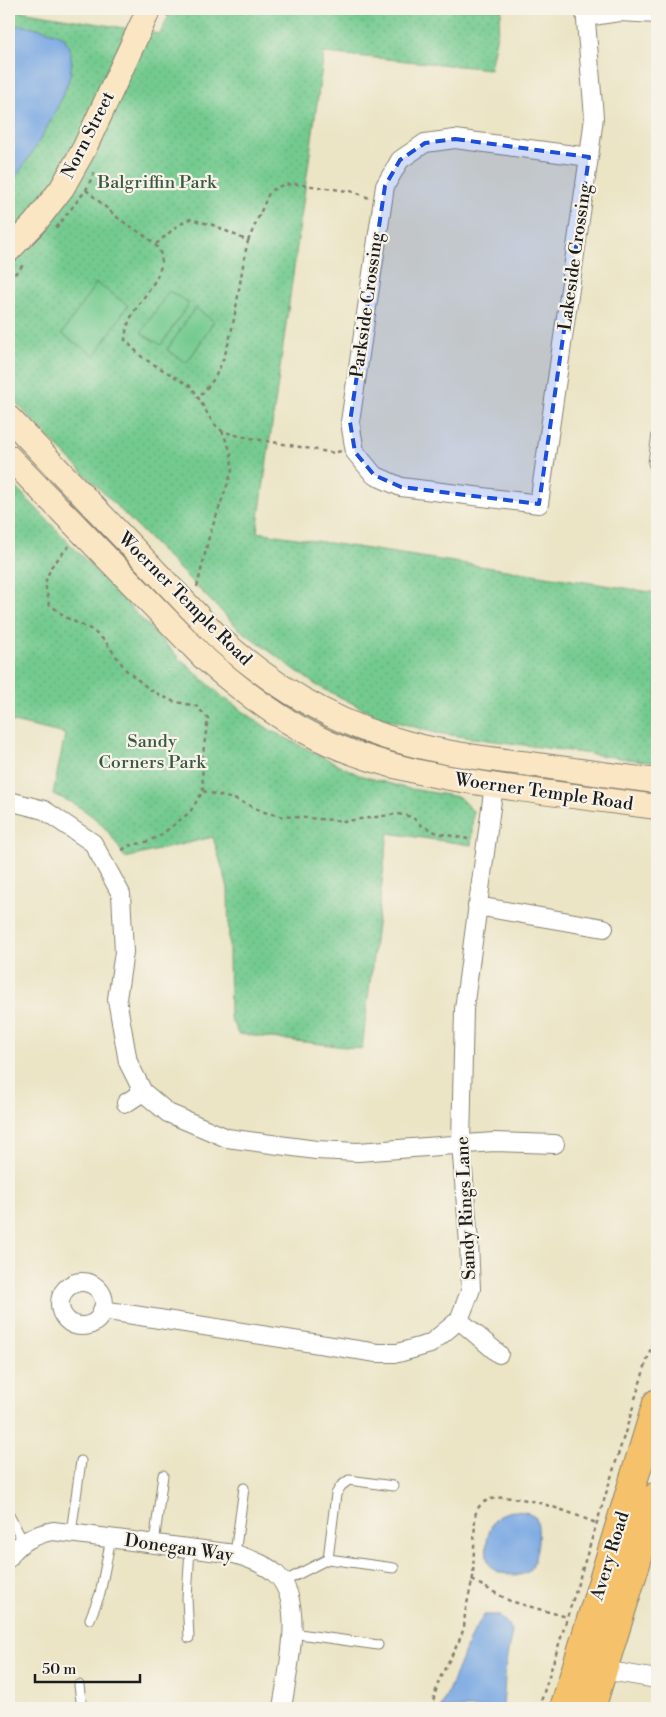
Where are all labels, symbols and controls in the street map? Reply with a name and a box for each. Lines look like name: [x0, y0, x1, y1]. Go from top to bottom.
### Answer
street label: Norn Street: [56, 87, 120, 182]
park label: Balgriffin Park: [97, 171, 218, 194]
street label: Lakeside Crossing: [553, 181, 597, 332]
street label: Parkside Crossing: [345, 230, 389, 379]
street label: Woerner Temple Road: [113, 527, 257, 671]
park label: Sandy Corners Park: [98, 730, 207, 774]
street label: Woerner Temple Road: [452, 768, 635, 816]
street label: Sandy Rings Lane: [451, 1136, 481, 1280]
street label: Avery Road: [585, 1508, 635, 1604]
street label: Donegan Way: [123, 1529, 235, 1567]
scale bar: [35, 1652, 140, 1684]
text: 50 m: [42, 1660, 76, 1679]

